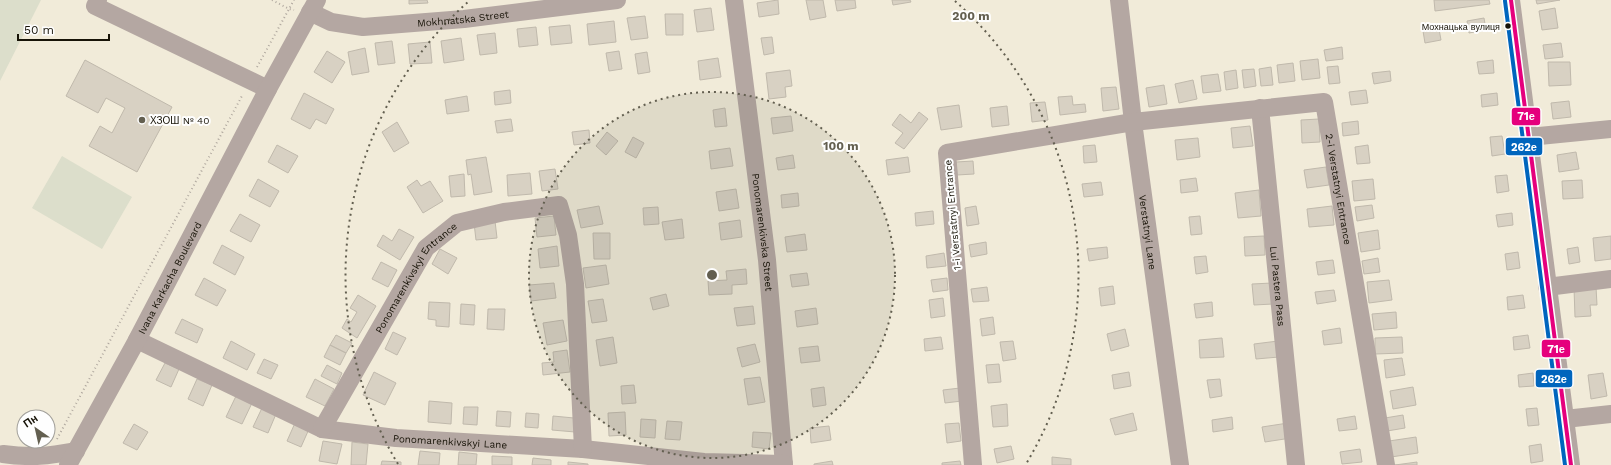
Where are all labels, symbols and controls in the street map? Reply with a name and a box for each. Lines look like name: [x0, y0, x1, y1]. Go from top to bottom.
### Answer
street label: Mokhnatska Street: [417, 8, 510, 29]
text: 200 m: [952, 9, 990, 23]
scale bar: [18, 16, 109, 42]
marker: Мохнацька вулиця: [1503, 21, 1513, 31]
place label: Мохнацька вулиця: [1422, 22, 1500, 32]
text: 50 m: [24, 23, 54, 37]
line badge: 71е: [1511, 107, 1541, 126]
text: 71е: [1517, 110, 1535, 123]
marker: ХЗОШ № 40: [137, 115, 147, 125]
place label: ХЗОШ № 40: [150, 115, 209, 126]
street label: 2-i Verstatnyi Entrance: [1323, 133, 1353, 246]
line badge: 262е: [1505, 137, 1543, 156]
text: 100 m: [823, 139, 859, 153]
text: 262е: [1511, 141, 1537, 154]
street label: 1-i Verstatnyi Entrance: [942, 159, 963, 271]
street label: Ponomarenkivska Street: [750, 173, 775, 292]
street label: Verstatnyi Lane: [1137, 194, 1158, 271]
street label: Ivana Karkacha Boulevard: [136, 220, 204, 336]
street label: Ponomarenkivskyi Entrance: [373, 220, 459, 335]
street label: Lui Pastera Pass: [1268, 246, 1287, 327]
centre of rings: [705, 268, 719, 282]
line badge: 71е: [1541, 339, 1571, 358]
text: 71е: [1547, 343, 1565, 356]
line badge: 262е: [1535, 369, 1573, 388]
text: 262е: [1541, 373, 1567, 386]
north arrow: [16, 409, 56, 449]
text: Пн: [21, 412, 40, 431]
street label: Ponomarenkivskyi Lane: [392, 433, 508, 451]

